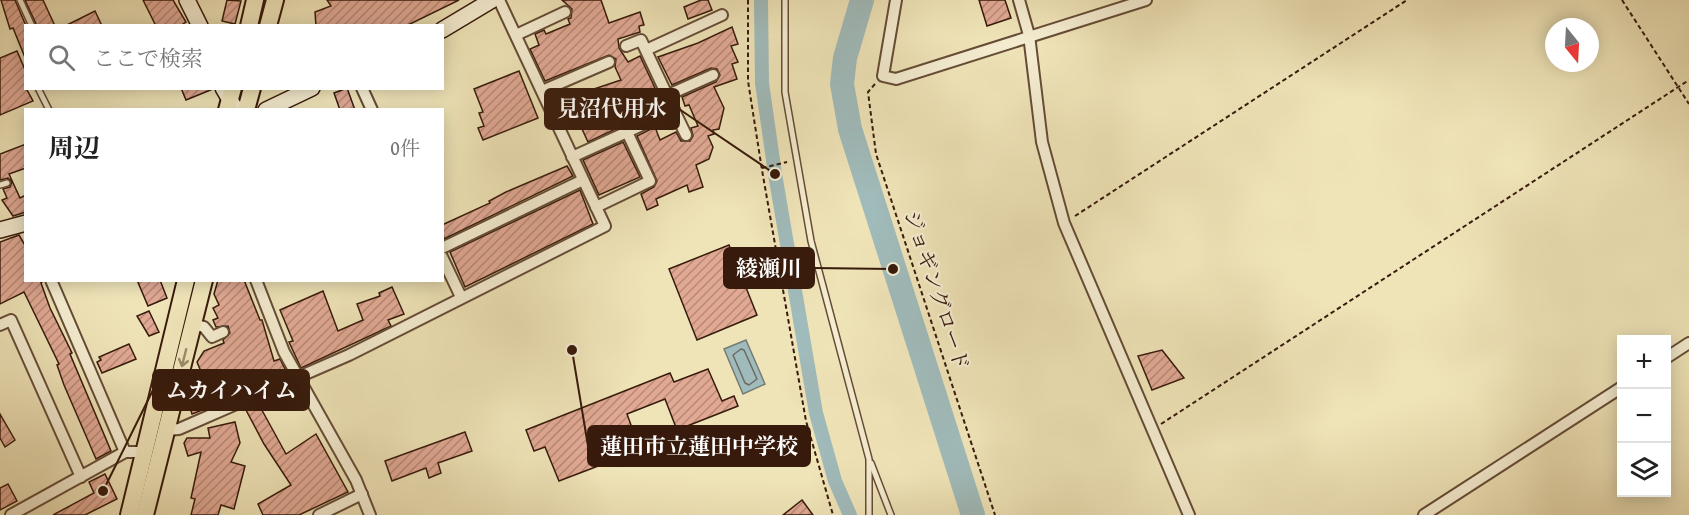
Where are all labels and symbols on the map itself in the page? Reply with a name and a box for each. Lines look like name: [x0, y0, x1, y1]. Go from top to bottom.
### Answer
north arrow: [1545, 18, 1599, 72]
callout: 見沼代用水: [545, 89, 679, 129]
text: 見沼代用水: [557, 92, 667, 124]
street label: ジョギングロード: [896, 206, 978, 374]
callout: 綾瀬川: [724, 248, 814, 288]
text: 綾瀬川: [736, 252, 802, 284]
one-way arrow: [178, 348, 190, 367]
callout: ムカイハイム: [153, 370, 309, 410]
text: ムカイハイム: [166, 374, 296, 406]
callout: 蓮田市立蓮田中学校: [588, 426, 810, 466]
text: 蓮田市立蓮田中学校: [600, 430, 798, 462]

